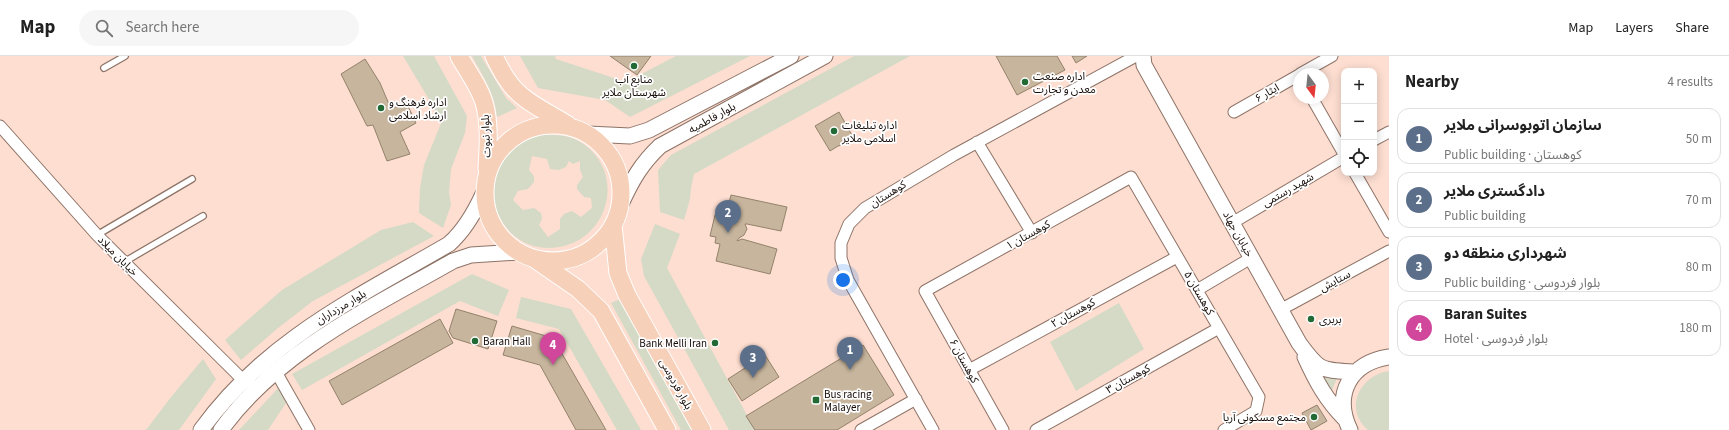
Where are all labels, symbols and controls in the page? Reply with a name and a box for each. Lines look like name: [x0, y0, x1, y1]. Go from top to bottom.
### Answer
search box: [79, 10, 359, 46]
text: Map: [20, 14, 55, 41]
icon: search: [93, 17, 115, 39]
text: Search here: [125, 17, 199, 38]
text: Map: [1568, 18, 1593, 38]
text: Layers: [1615, 18, 1653, 38]
text: Share: [1675, 18, 1709, 38]
marker: منابع آب شهرستان ملایر: [629, 61, 639, 71]
north arrow: [1293, 68, 1329, 104]
map controls: [1341, 68, 1377, 176]
button: +: [1341, 68, 1377, 104]
place label: اداره صنعت معدن و تجارت: [1033, 69, 1096, 97]
text: Nearby: [1405, 70, 1459, 94]
place label: منابع آب شهرستان ملایر: [601, 72, 666, 100]
text: 4 results: [1668, 73, 1713, 91]
marker: اداره صنعت معدن و تجارت: [1020, 77, 1030, 87]
street label: ایثار ۶: [1252, 80, 1282, 106]
place label: اداره فرهنگ و ارشاد اسلامی: [389, 95, 447, 123]
street label: بلوار فاطمیه: [686, 99, 738, 137]
marker: اداره فرهنگ و ارشاد اسلامی: [376, 103, 386, 113]
button: −: [1341, 104, 1377, 140]
street label: بلوار نبوت: [478, 114, 494, 158]
text: سازمان اتوبوسرانی ملایر: [1444, 115, 1602, 136]
place label: اداره تبلیغات اسلامی ملایر: [841, 118, 897, 146]
marker: اداره تبلیغات اسلامی ملایر: [829, 126, 839, 136]
text: 1: [1416, 130, 1422, 148]
text: 50 m: [1686, 130, 1712, 148]
button: locate: [1341, 140, 1377, 176]
text: Public building · کوهستان: [1444, 146, 1582, 164]
street label: شهید رستمی: [1259, 169, 1317, 211]
street label: کوهستان: [867, 177, 909, 211]
text: دادگستری ملایر: [1444, 181, 1545, 202]
text: 2: [1416, 191, 1422, 209]
text: 70 m: [1686, 191, 1712, 209]
pin: 2: [715, 200, 741, 233]
text: Public building: [1444, 207, 1526, 225]
street label: خیابان جهاد: [1219, 208, 1257, 260]
street label: کوهستان ۱: [1003, 216, 1053, 253]
street label: خیابان میلاد: [95, 233, 142, 280]
text: شهرداری منطقه دو: [1444, 243, 1567, 264]
text: 3: [1416, 258, 1422, 276]
text: 80 m: [1686, 258, 1712, 276]
street label: ستایش: [1317, 266, 1353, 295]
street label: کوهستان ۵: [1180, 268, 1218, 318]
your location: [833, 270, 853, 290]
text: Public building · بلوار فردوسی: [1444, 274, 1600, 292]
street label: بلوار مرزداران: [313, 286, 369, 328]
street label: کوهستان ۲: [1048, 294, 1098, 331]
text: Baran Suites: [1444, 304, 1527, 325]
place label: بربری: [1319, 312, 1342, 327]
marker: بربری: [1306, 314, 1316, 324]
text: 4: [1416, 319, 1422, 337]
text: 180 m: [1679, 319, 1712, 337]
text: Hotel · بلوار فردوسی: [1444, 330, 1548, 348]
pin: 4: [540, 332, 566, 365]
place label: Baran Hall: [483, 334, 531, 349]
marker: Baran Hall: [470, 336, 480, 346]
place label: Bank Melli Iran: [639, 336, 707, 351]
street label: کوهستان ۶: [946, 336, 983, 386]
pin: 1: [837, 337, 863, 370]
marker: Bank Melli Iran: [710, 338, 720, 348]
pin: 3: [740, 345, 766, 378]
street label: بلوار فردوسی: [656, 356, 696, 412]
street label: کوهستان ۳: [1103, 360, 1153, 397]
place label: Bus racing Malayer: [824, 387, 872, 415]
marker: Bus racing Malayer: [811, 395, 821, 405]
place label: مجتمع مسکونی آریا: [1223, 410, 1306, 425]
marker: مجتمع مسکونی آریا: [1309, 412, 1319, 422]

